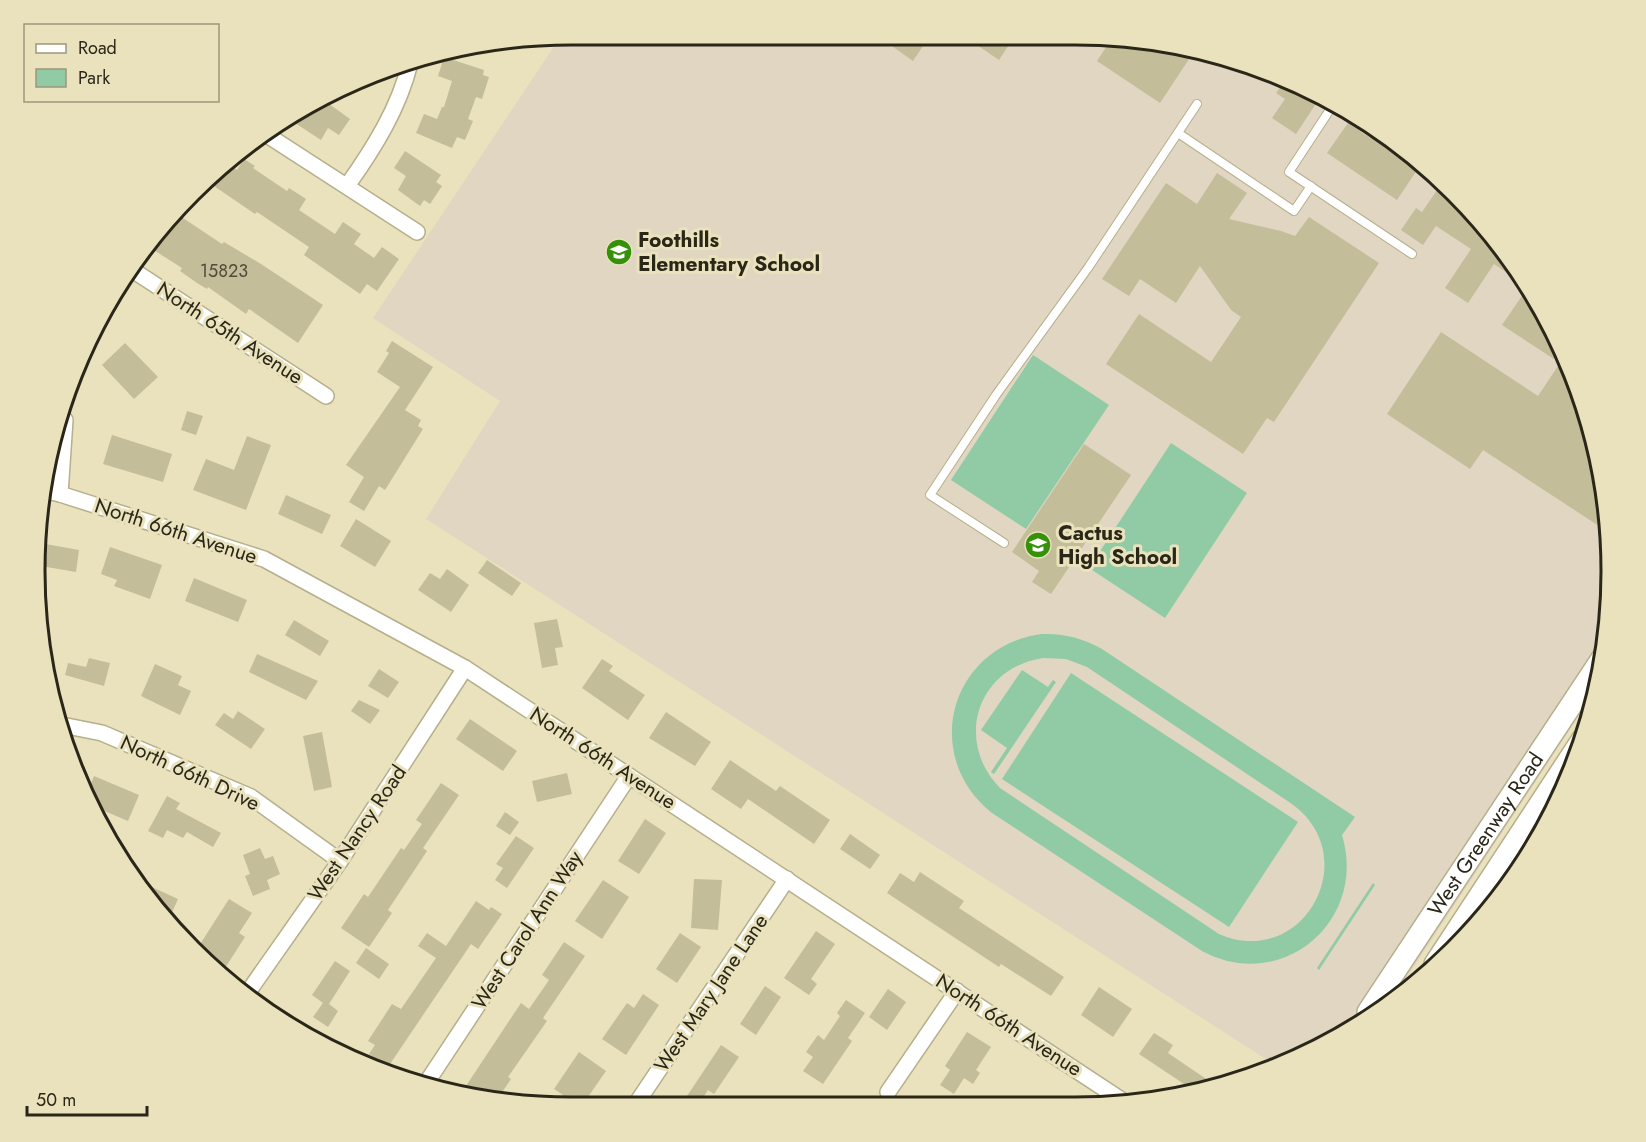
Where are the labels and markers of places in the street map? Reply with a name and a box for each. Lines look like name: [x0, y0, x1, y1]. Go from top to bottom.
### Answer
place label: Foothills Elementary School: [638, 225, 820, 279]
school or university icon: Foothills Elementary School: [604, 237, 634, 267]
place label: Cactus High School: [1058, 518, 1177, 572]
school or university icon: Cactus High School: [1023, 530, 1053, 560]

